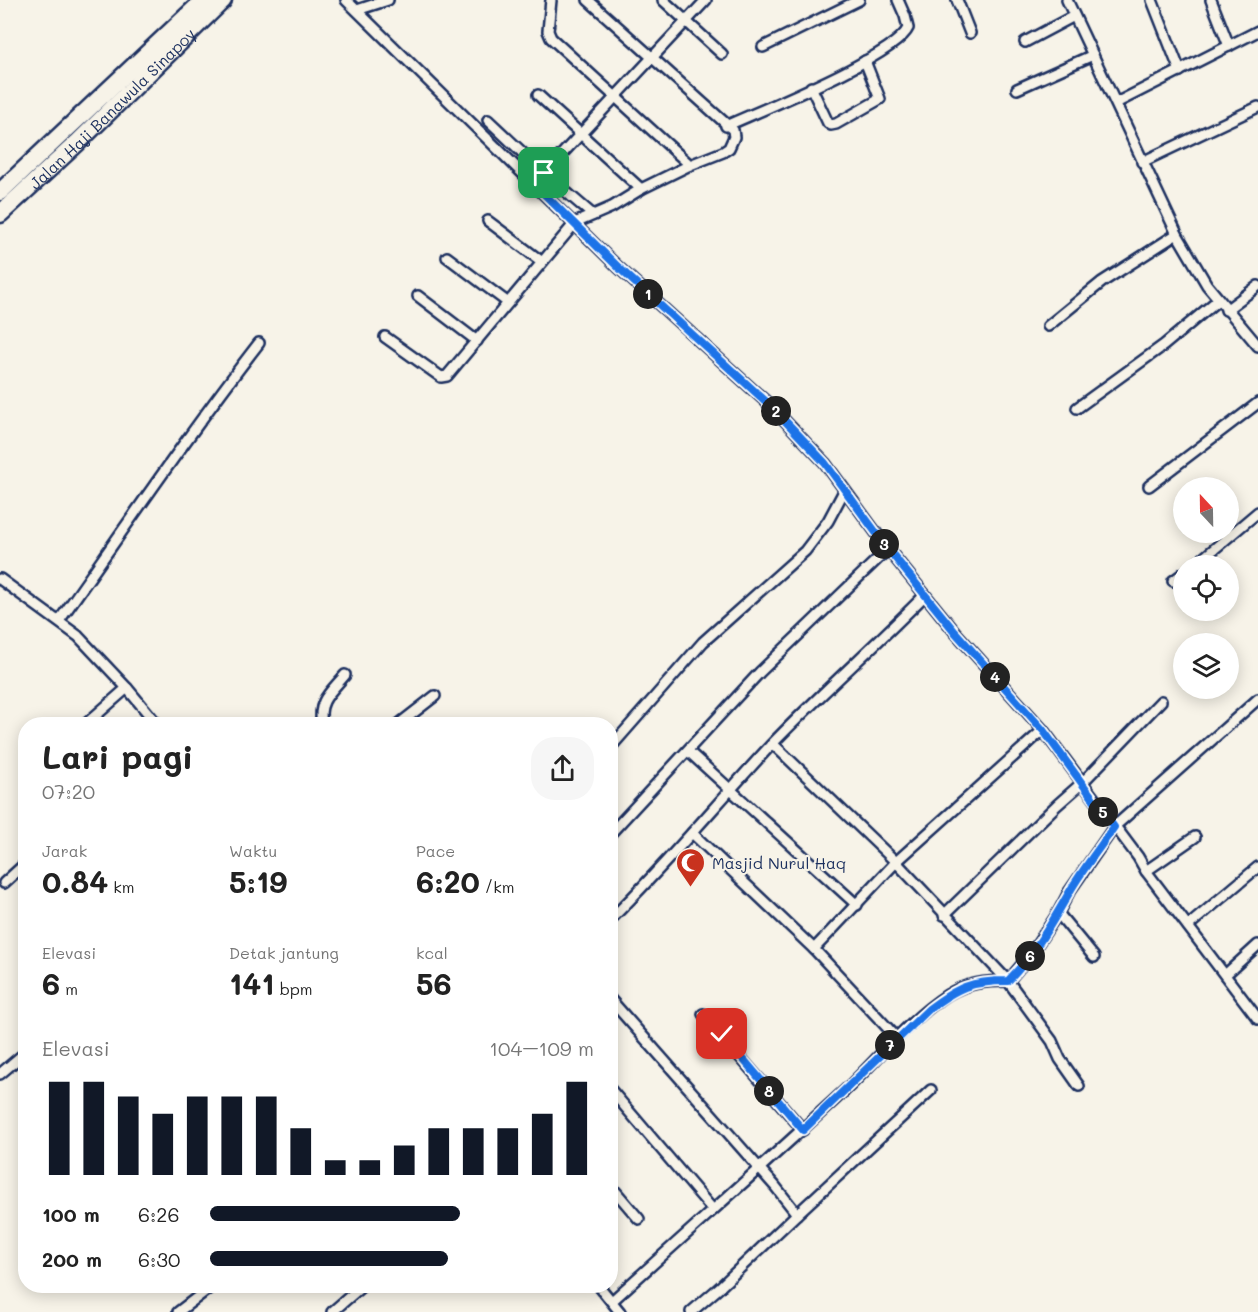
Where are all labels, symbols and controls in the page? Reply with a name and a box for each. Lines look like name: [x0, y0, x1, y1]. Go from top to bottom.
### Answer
street label: Jalan Haji Banawula Sinapoy: [24, 23, 199, 193]
pin: [518, 147, 569, 198]
icon: arrive: [527, 156, 560, 189]
pin: 1: [633, 279, 663, 309]
text: 1: [644, 283, 652, 304]
pin: 2: [761, 396, 791, 426]
text: 2: [772, 400, 780, 421]
north arrow: [1173, 477, 1239, 543]
map controls: [1173, 477, 1239, 699]
pin: 3: [869, 529, 899, 559]
text: 3: [879, 533, 889, 554]
button: locate: [1173, 555, 1239, 621]
button: layers: [1173, 633, 1239, 699]
pin: 4: [980, 662, 1010, 692]
text: 4: [990, 666, 1000, 687]
text: Lari pagi: [42, 734, 194, 777]
button: share: [531, 737, 594, 800]
text: 07:20: [42, 778, 95, 804]
pin: 5: [1088, 797, 1118, 827]
text: 5: [1098, 801, 1108, 822]
text: Jarak: [42, 840, 87, 861]
text: Waktu: [229, 840, 277, 861]
text: Pace: [416, 840, 455, 861]
mosque icon: Masjid Nurul Haq: [675, 846, 707, 888]
place label: Masjid Nurul Haq: [712, 852, 846, 873]
text: 0.84: [42, 861, 108, 901]
text: 5:19: [229, 861, 287, 901]
text: 6:20: [416, 861, 480, 901]
text: km: [108, 876, 135, 897]
text: /km: [480, 876, 515, 897]
pin: 6: [1015, 941, 1045, 971]
text: Elevasi: [42, 942, 96, 963]
text: Detak jantung: [229, 942, 339, 963]
text: kcal: [416, 942, 448, 963]
text: 6: [1025, 945, 1035, 966]
text: 6: [42, 963, 60, 1003]
text: 141: [229, 963, 275, 1003]
text: 56: [416, 963, 452, 1003]
text: m: [60, 978, 78, 999]
text: bpm: [275, 978, 313, 999]
pin: [696, 1008, 747, 1059]
icon: check: [705, 1017, 738, 1050]
pin: 7: [875, 1030, 905, 1060]
text: 7: [886, 1034, 894, 1055]
text: Elevasi: [42, 1035, 110, 1061]
text: 104–109 m: [489, 1035, 594, 1061]
pin: 8: [754, 1076, 784, 1106]
text: 8: [764, 1080, 774, 1101]
text: 100 m: [42, 1201, 100, 1227]
text: 6:26: [138, 1201, 180, 1227]
text: 200 m: [42, 1246, 102, 1272]
text: 6:30: [138, 1246, 180, 1272]

